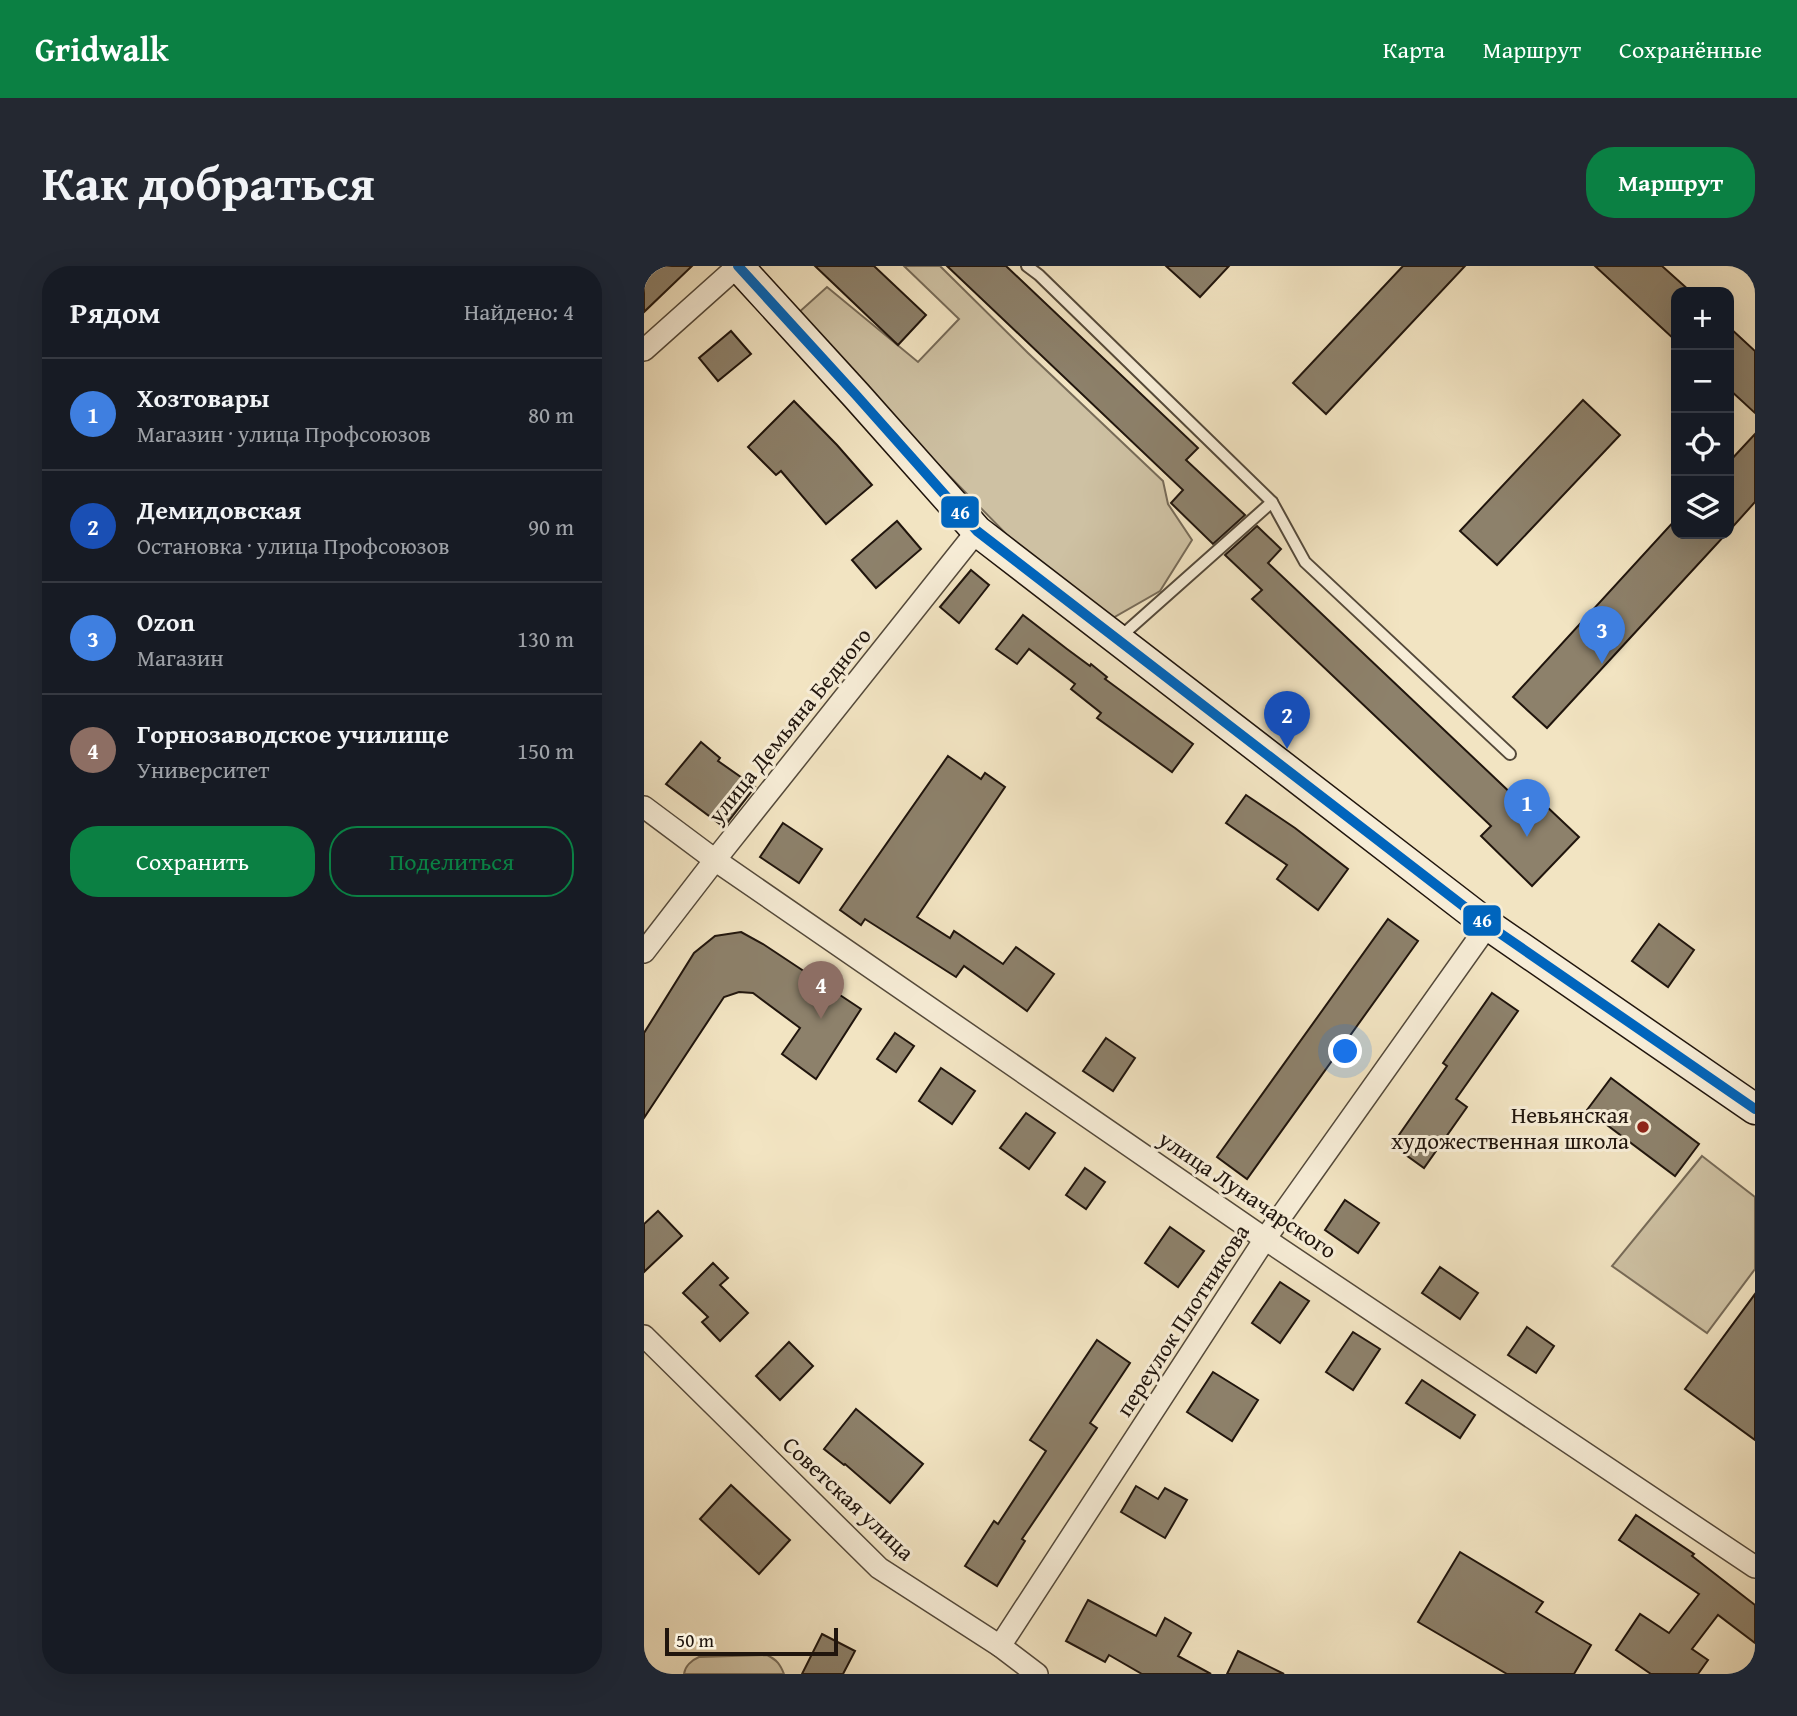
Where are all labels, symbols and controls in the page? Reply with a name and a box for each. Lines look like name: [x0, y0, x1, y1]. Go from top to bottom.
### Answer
text: Gridwalk: [35, 25, 169, 73]
text: Карта: [1383, 32, 1445, 67]
text: Маршрут: [1483, 32, 1581, 67]
text: Сохранённые: [1619, 32, 1762, 67]
text: Как добраться: [42, 146, 375, 218]
button: Маршрут: [1586, 147, 1755, 218]
map controls: [1671, 287, 1734, 539]
button: +: [1671, 287, 1734, 350]
text: Рядом: [70, 290, 161, 334]
text: Найдено: 4: [464, 295, 574, 328]
button: −: [1671, 350, 1734, 413]
text: Хозтовары: [137, 378, 269, 417]
text: 1: [87, 398, 99, 431]
text: 80 m: [528, 398, 574, 431]
button: locate: [1671, 413, 1734, 476]
text: Магазин · улица Профсоюзов: [137, 417, 431, 450]
button: layers: [1671, 476, 1734, 539]
text: Демидовская: [137, 490, 301, 529]
line badge: 46: [940, 495, 980, 529]
text: 46: [950, 498, 970, 526]
text: 2: [87, 510, 99, 543]
text: 90 m: [528, 510, 574, 543]
text: Остановка · улица Профсоюзов: [137, 529, 450, 562]
text: Ozon: [137, 602, 195, 641]
pin: 3: [1579, 606, 1625, 664]
street label: улица Демьяна Бедного: [699, 620, 879, 831]
text: 3: [87, 622, 99, 655]
text: 130 m: [517, 622, 574, 655]
text: Магазин: [137, 641, 224, 674]
pin: 2: [1264, 691, 1310, 749]
text: Горнозаводское училище: [137, 714, 449, 753]
text: 4: [87, 734, 99, 767]
text: 150 m: [517, 734, 574, 767]
text: Университет: [137, 753, 269, 786]
pin: 1: [1504, 779, 1550, 837]
button: Сохранить: [70, 826, 315, 897]
button: Поделиться: [329, 826, 574, 897]
line badge: 46: [1462, 904, 1502, 937]
text: 46: [1472, 906, 1492, 934]
pin: 4: [798, 961, 844, 1019]
your location: [1328, 1034, 1362, 1068]
place label: Невьянская художественная школа: [1391, 1098, 1629, 1157]
marker: Невьянская художественная школа: [1635, 1119, 1651, 1135]
street label: улица Луначарского: [1151, 1121, 1344, 1266]
street label: переулок Плотникова: [1107, 1217, 1257, 1423]
street label: Советская улица: [776, 1428, 922, 1568]
scale bar: [665, 1625, 838, 1657]
text: 50 m: [676, 1626, 714, 1654]

